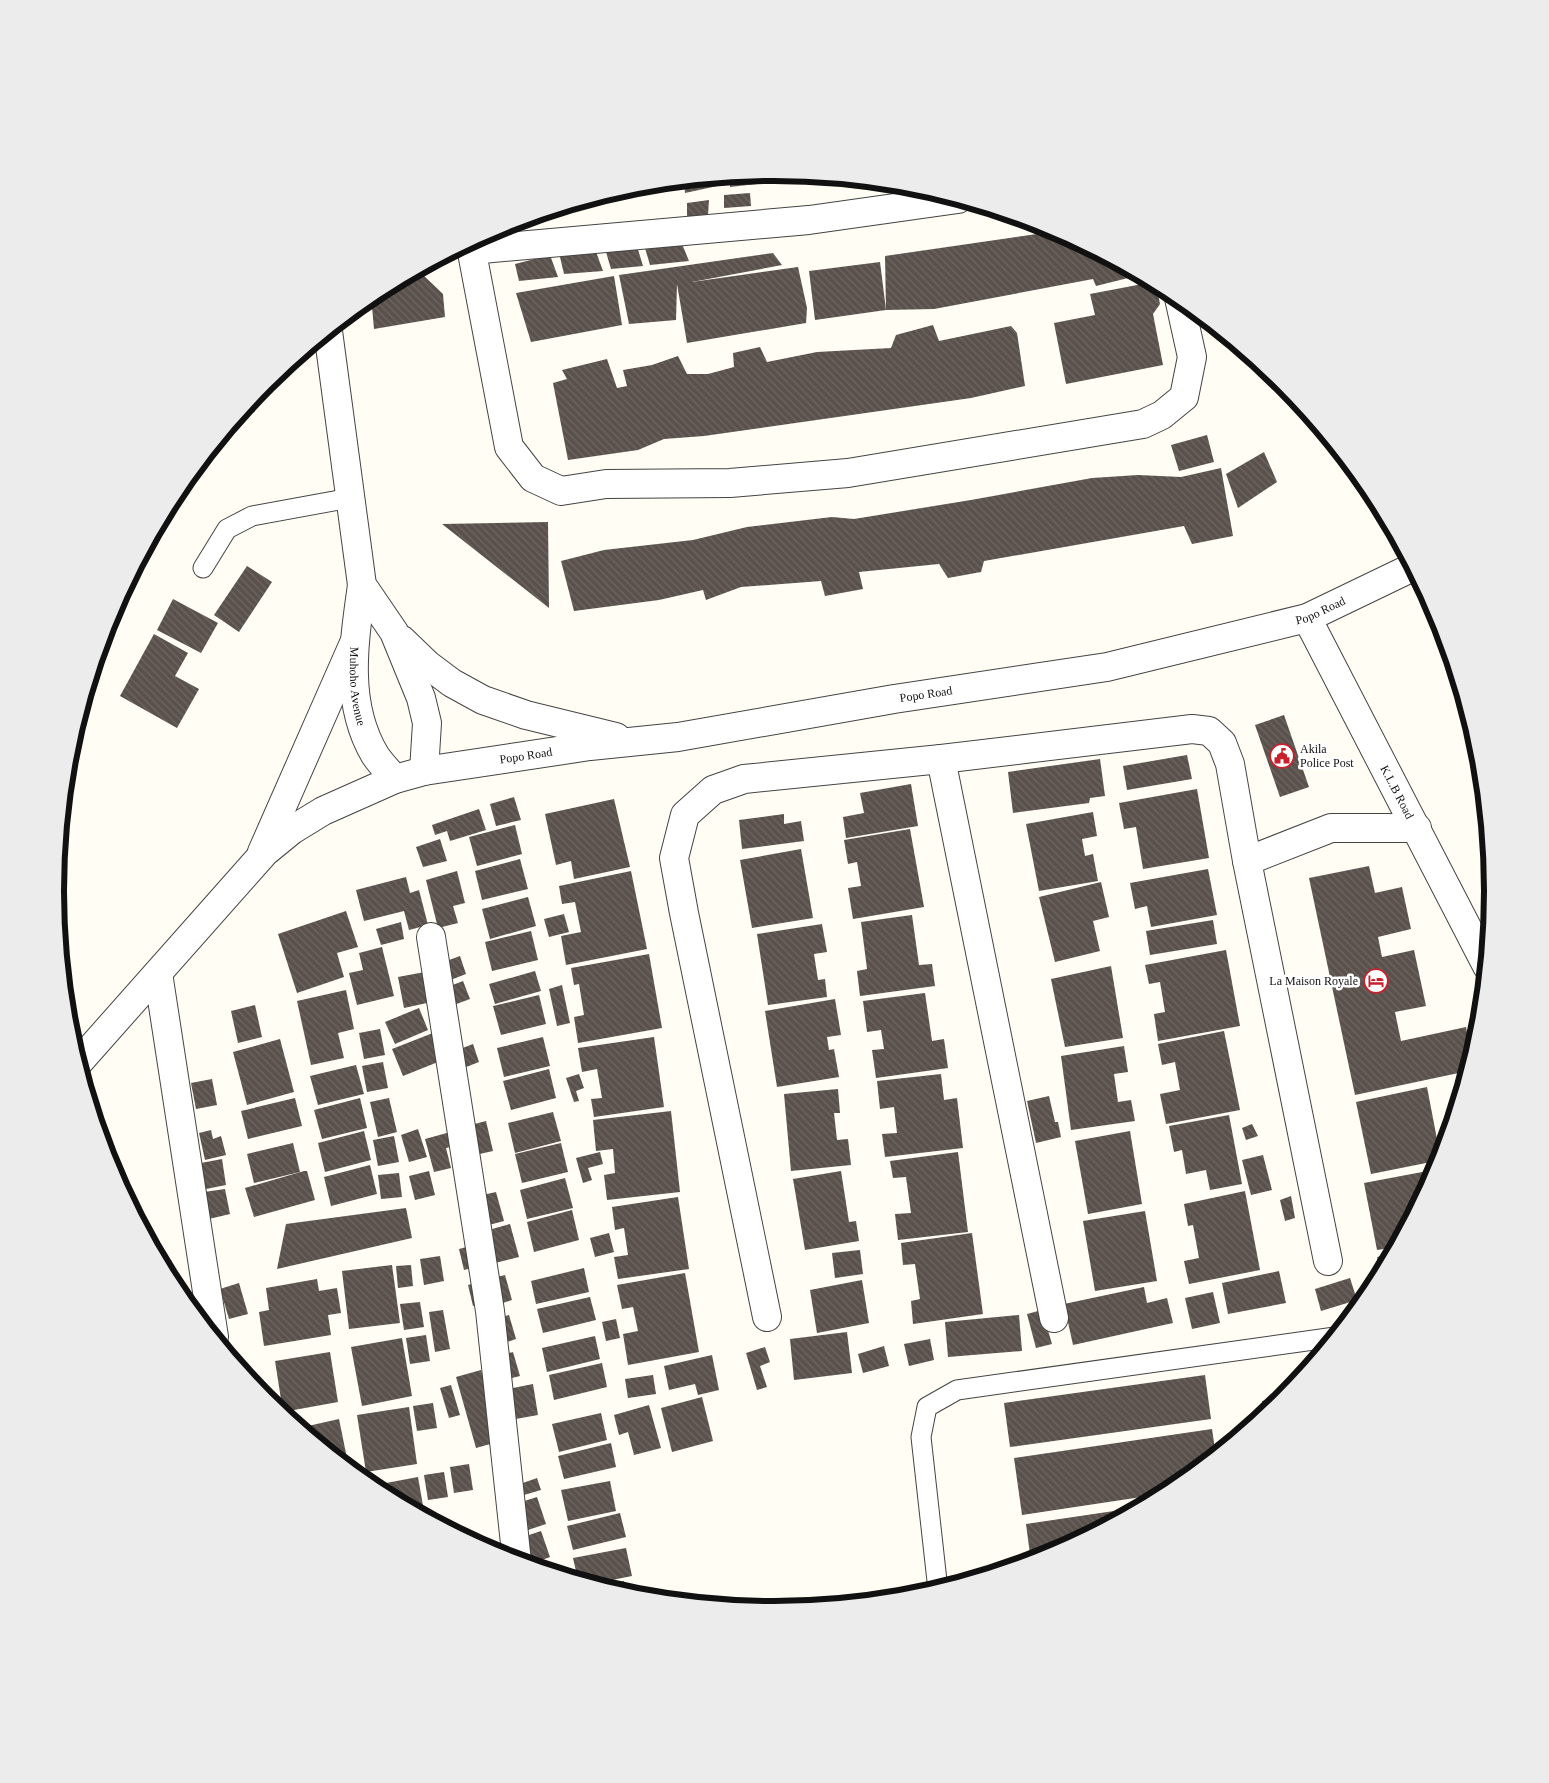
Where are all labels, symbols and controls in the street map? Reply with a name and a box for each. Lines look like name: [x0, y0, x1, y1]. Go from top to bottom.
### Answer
street label: Popo Road: [1294, 594, 1347, 628]
street label: Muhoho Avenue: [347, 646, 368, 728]
street label: Popo Road: [899, 683, 953, 705]
place label: Akila Police Post: [1300, 742, 1354, 770]
public building icon: Akila Police Post: [1269, 743, 1295, 769]
street label: Popo Road: [499, 745, 553, 767]
street label: K.L.B Road: [1377, 763, 1417, 821]
hotel icon: La Maison Royale: [1363, 968, 1389, 994]
place label: La Maison Royale: [1269, 974, 1358, 988]

